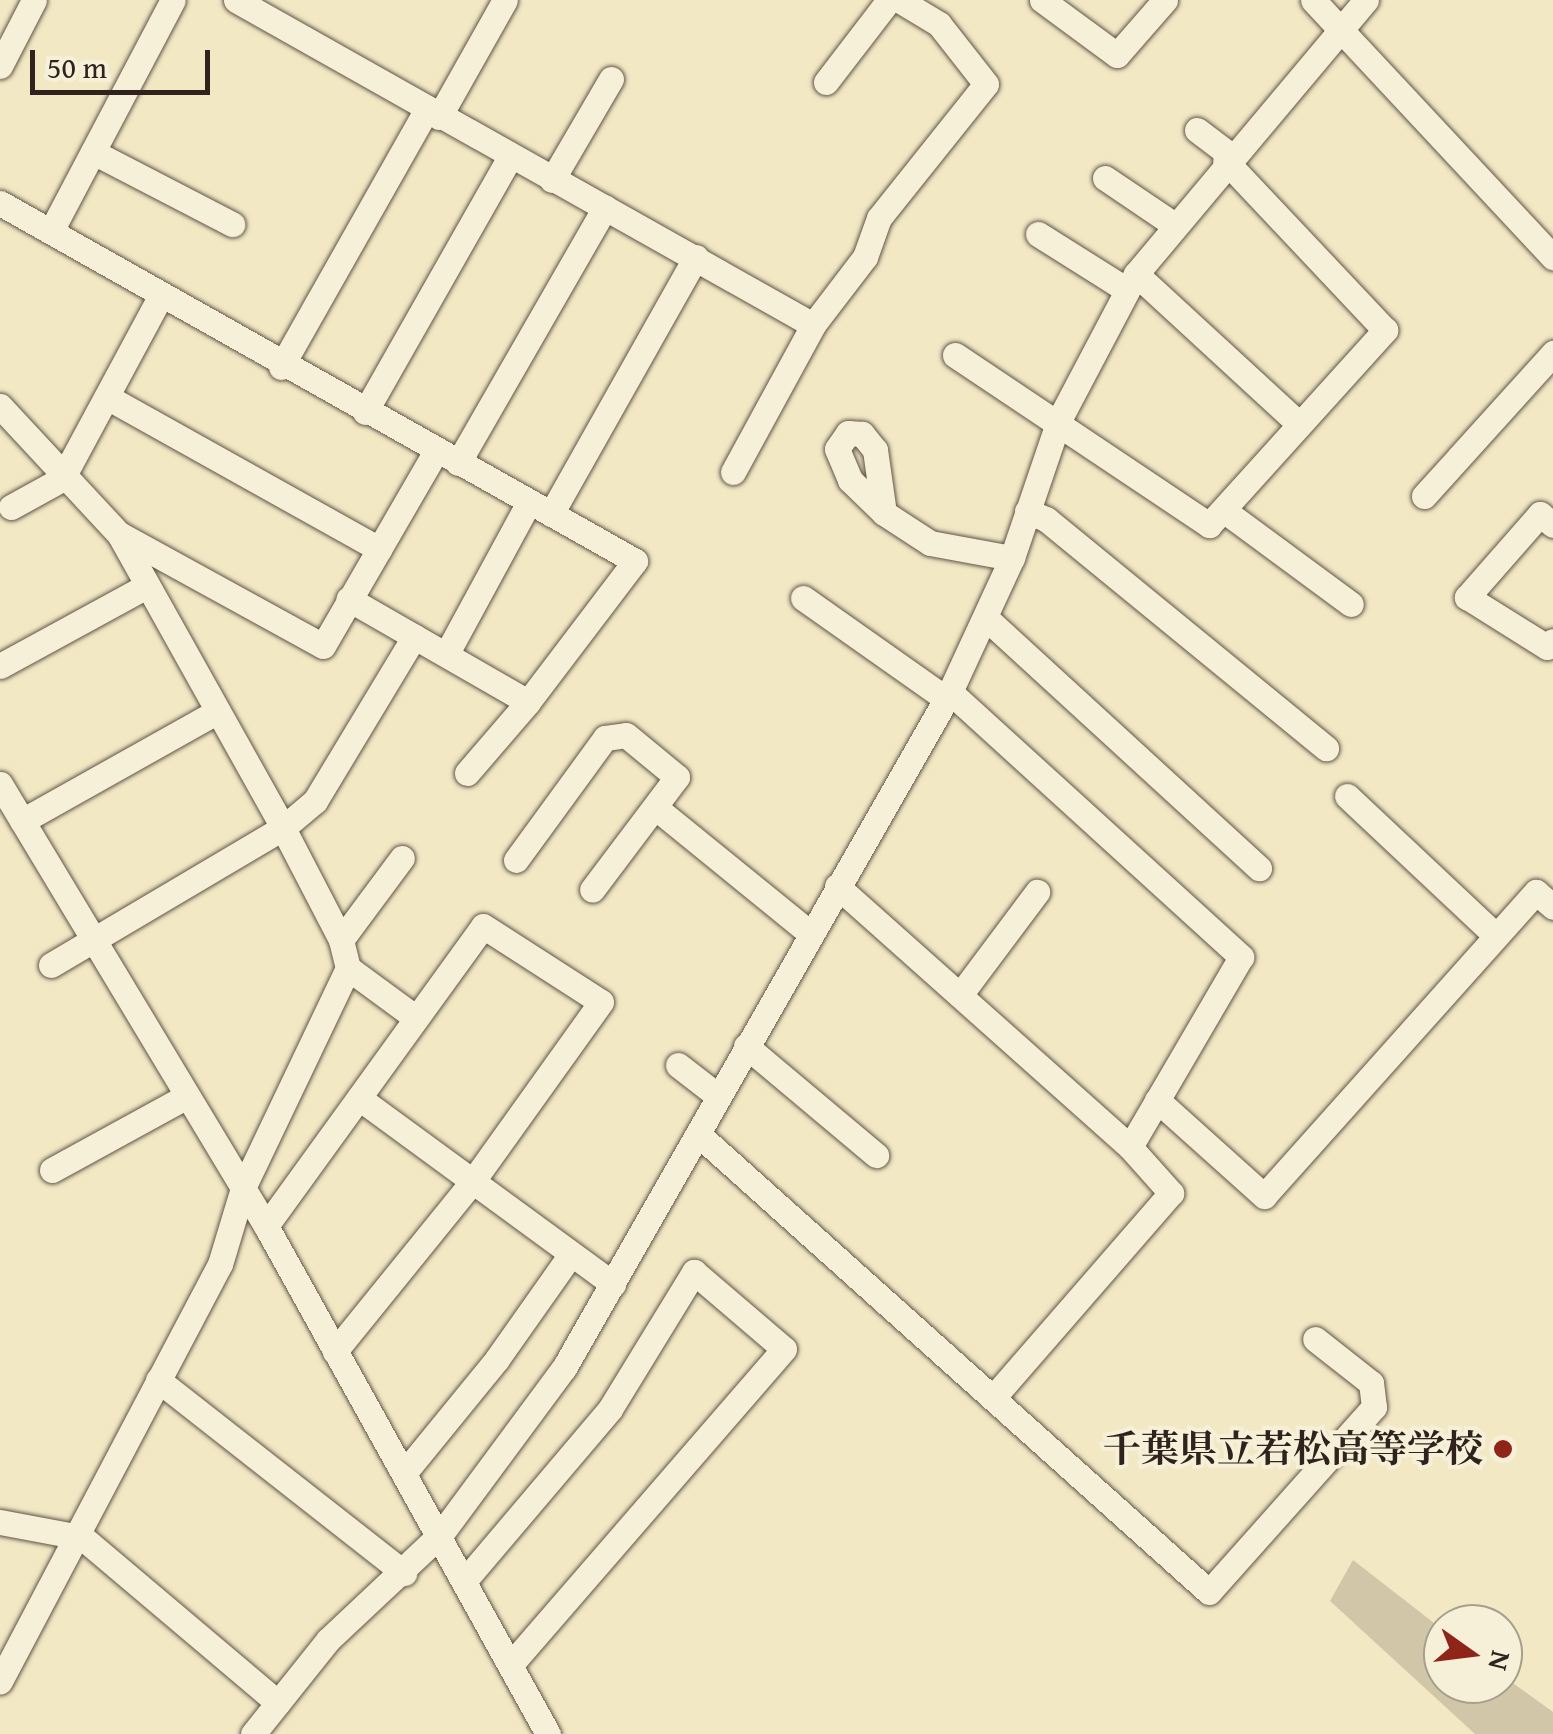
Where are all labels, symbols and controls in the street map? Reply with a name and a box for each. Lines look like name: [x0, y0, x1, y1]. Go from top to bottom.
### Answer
scale bar: [35, 30, 215, 92]
text: 50 m: [47, 45, 107, 89]
place label: 千葉県立若松高等学校: [1103, 1426, 1483, 1472]
marker: 千葉県立若松高等学校: [1492, 1438, 1514, 1460]
north arrow: [1423, 1604, 1523, 1704]
text: N: [1478, 1647, 1523, 1675]

